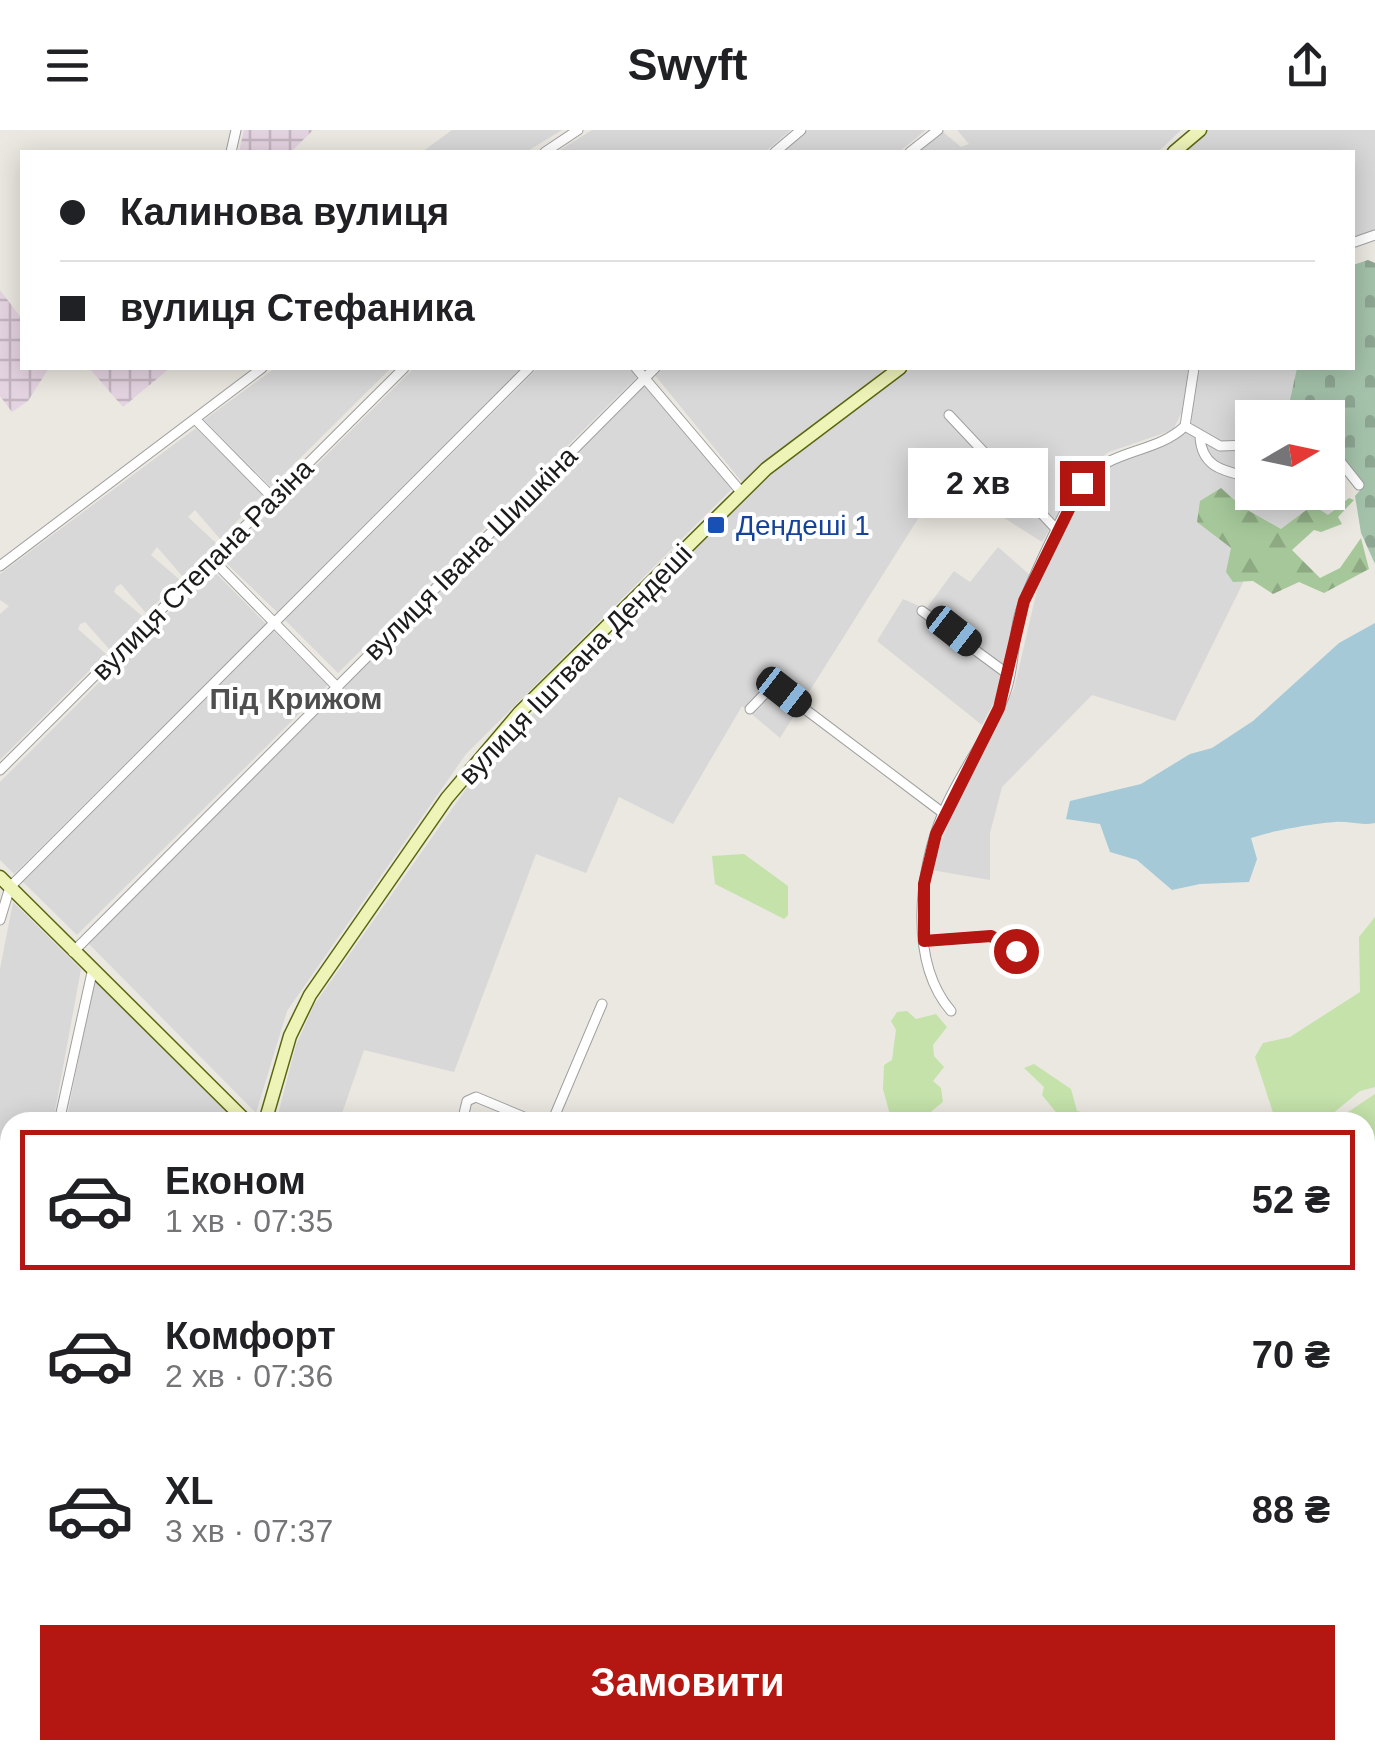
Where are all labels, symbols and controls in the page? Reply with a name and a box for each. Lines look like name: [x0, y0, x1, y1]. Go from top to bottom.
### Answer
icon: menu: [40, 38, 95, 93]
icon: share: [1280, 38, 1335, 93]
text: Swyft: [627, 39, 748, 90]
text: Калинова вулиця: [120, 191, 449, 233]
text: вулиця Стефаника: [120, 287, 475, 329]
north arrow: [1235, 400, 1345, 510]
map controls: [1235, 400, 1345, 510]
street label: вулиця Івана Шишкіна: [357, 440, 584, 666]
callout: 2 хв: [907, 448, 1047, 518]
street label: вулиця Степана Разіна: [85, 452, 320, 686]
route end: [1060, 461, 1105, 506]
text: 2 хв: [946, 465, 1010, 501]
place label: Дендеші 1: [736, 510, 870, 541]
marker: Дендеші 1: [705, 514, 727, 536]
street label: вулиця Іштвана Дендеші: [453, 538, 698, 791]
car: [921, 601, 987, 661]
car: [751, 662, 817, 722]
district label: Під Крижом: [210, 682, 383, 715]
route start: [994, 929, 1039, 974]
icon: car: [45, 1155, 135, 1245]
text: Економ: [165, 1160, 306, 1202]
text: 52 ₴: [1252, 1179, 1330, 1221]
text: 1 хв · 07:35: [165, 1203, 333, 1239]
icon: car: [45, 1310, 135, 1400]
text: Комфорт: [165, 1315, 336, 1357]
text: 70 ₴: [1252, 1334, 1330, 1376]
text: 2 хв · 07:36: [165, 1358, 333, 1394]
icon: car: [45, 1465, 135, 1555]
text: XL: [165, 1470, 214, 1512]
text: 88 ₴: [1252, 1489, 1330, 1531]
text: 3 хв · 07:37: [165, 1513, 333, 1549]
button: Замовити: [40, 1625, 1335, 1740]

